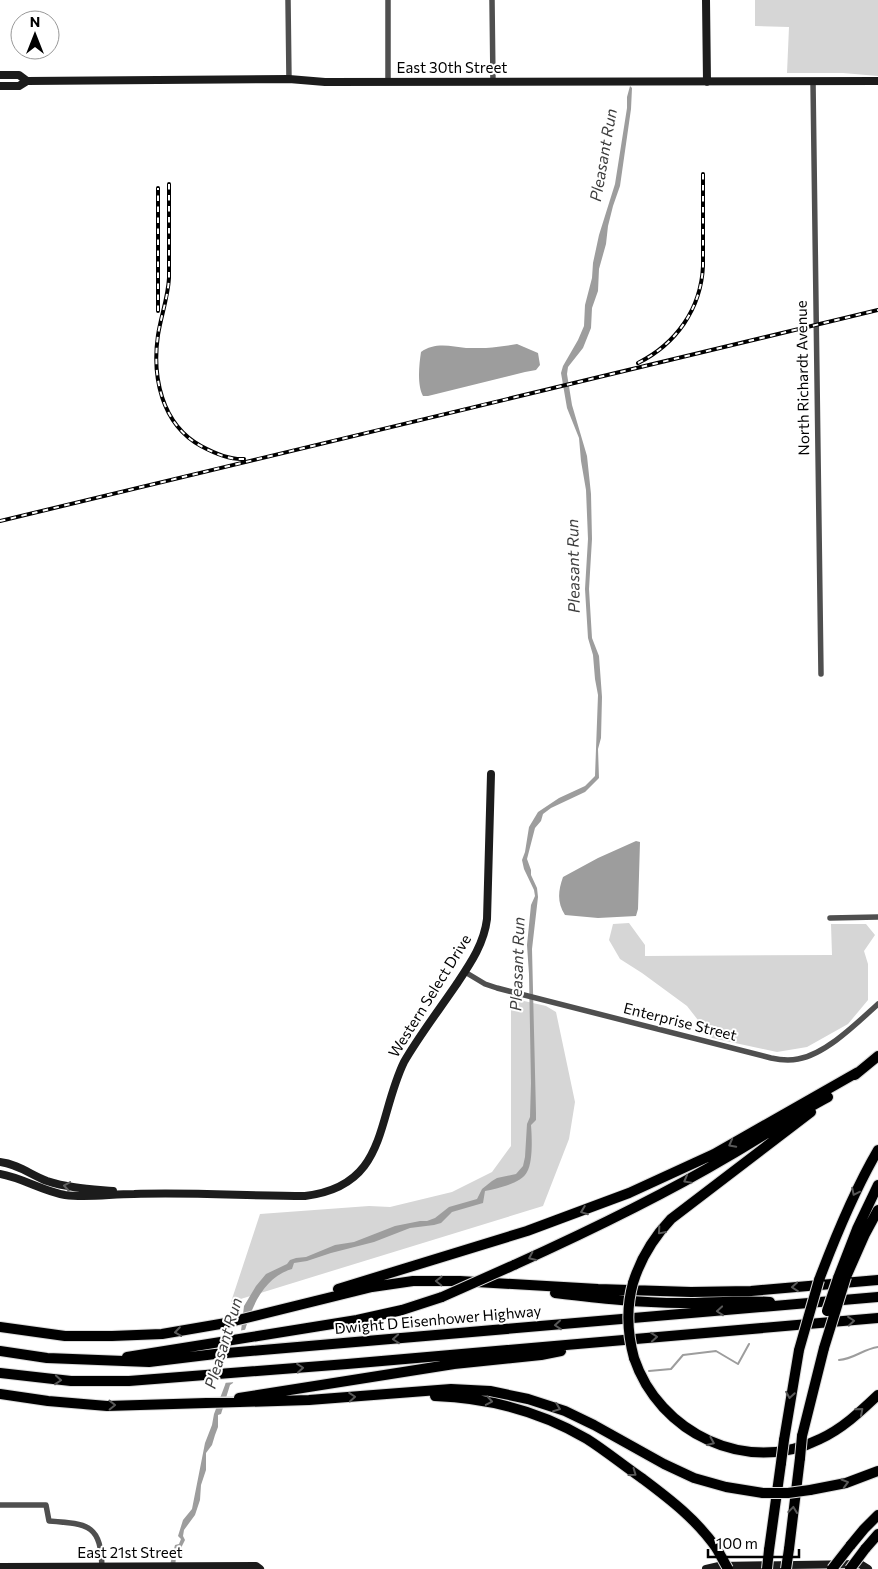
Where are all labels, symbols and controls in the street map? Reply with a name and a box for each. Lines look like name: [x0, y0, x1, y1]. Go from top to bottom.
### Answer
north arrow: [10, 10, 60, 60]
text: N: [30, 13, 40, 30]
street label: East 30th Street: [397, 58, 507, 76]
water label: Pleasant Run: [585, 107, 620, 203]
street label: North Richardt Avenue: [792, 300, 812, 456]
water label: Pleasant Run: [562, 519, 583, 613]
water label: Pleasant Run: [505, 917, 528, 1011]
street label: Western Select Drive: [384, 931, 474, 1060]
street label: Enterprise Street: [622, 998, 739, 1044]
one-way arrow: [728, 1138, 737, 1148]
one-way arrow: [683, 1174, 692, 1184]
one-way arrow: [62, 1181, 71, 1191]
one-way arrow: [851, 1187, 861, 1196]
one-way arrow: [581, 1205, 589, 1215]
one-way arrow: [658, 1225, 667, 1234]
one-way arrow: [528, 1251, 537, 1261]
one-way arrow: [434, 1276, 442, 1286]
one-way arrow: [790, 1281, 798, 1292]
water label: Pleasant Run: [200, 1295, 245, 1391]
street label: Dwight D Eisenhower Highway: [334, 1301, 542, 1337]
one-way arrow: [715, 1305, 723, 1316]
one-way arrow: [847, 1315, 855, 1326]
one-way arrow: [554, 1319, 562, 1330]
one-way arrow: [174, 1326, 183, 1336]
one-way arrow: [650, 1332, 658, 1343]
one-way arrow: [392, 1333, 400, 1344]
one-way arrow: [296, 1363, 304, 1374]
one-way arrow: [55, 1375, 63, 1386]
one-way arrow: [348, 1391, 356, 1402]
one-way arrow: [786, 1391, 796, 1399]
one-way arrow: [485, 1396, 494, 1406]
one-way arrow: [108, 1400, 116, 1411]
one-way arrow: [552, 1402, 561, 1412]
one-way arrow: [855, 1408, 864, 1417]
one-way arrow: [706, 1435, 715, 1446]
one-way arrow: [627, 1467, 636, 1475]
one-way arrow: [840, 1478, 848, 1488]
one-way arrow: [787, 1506, 798, 1514]
scale bar: [708, 1526, 799, 1558]
text: 100 m: [716, 1534, 758, 1552]
street label: East 21st Street: [77, 1543, 183, 1561]

